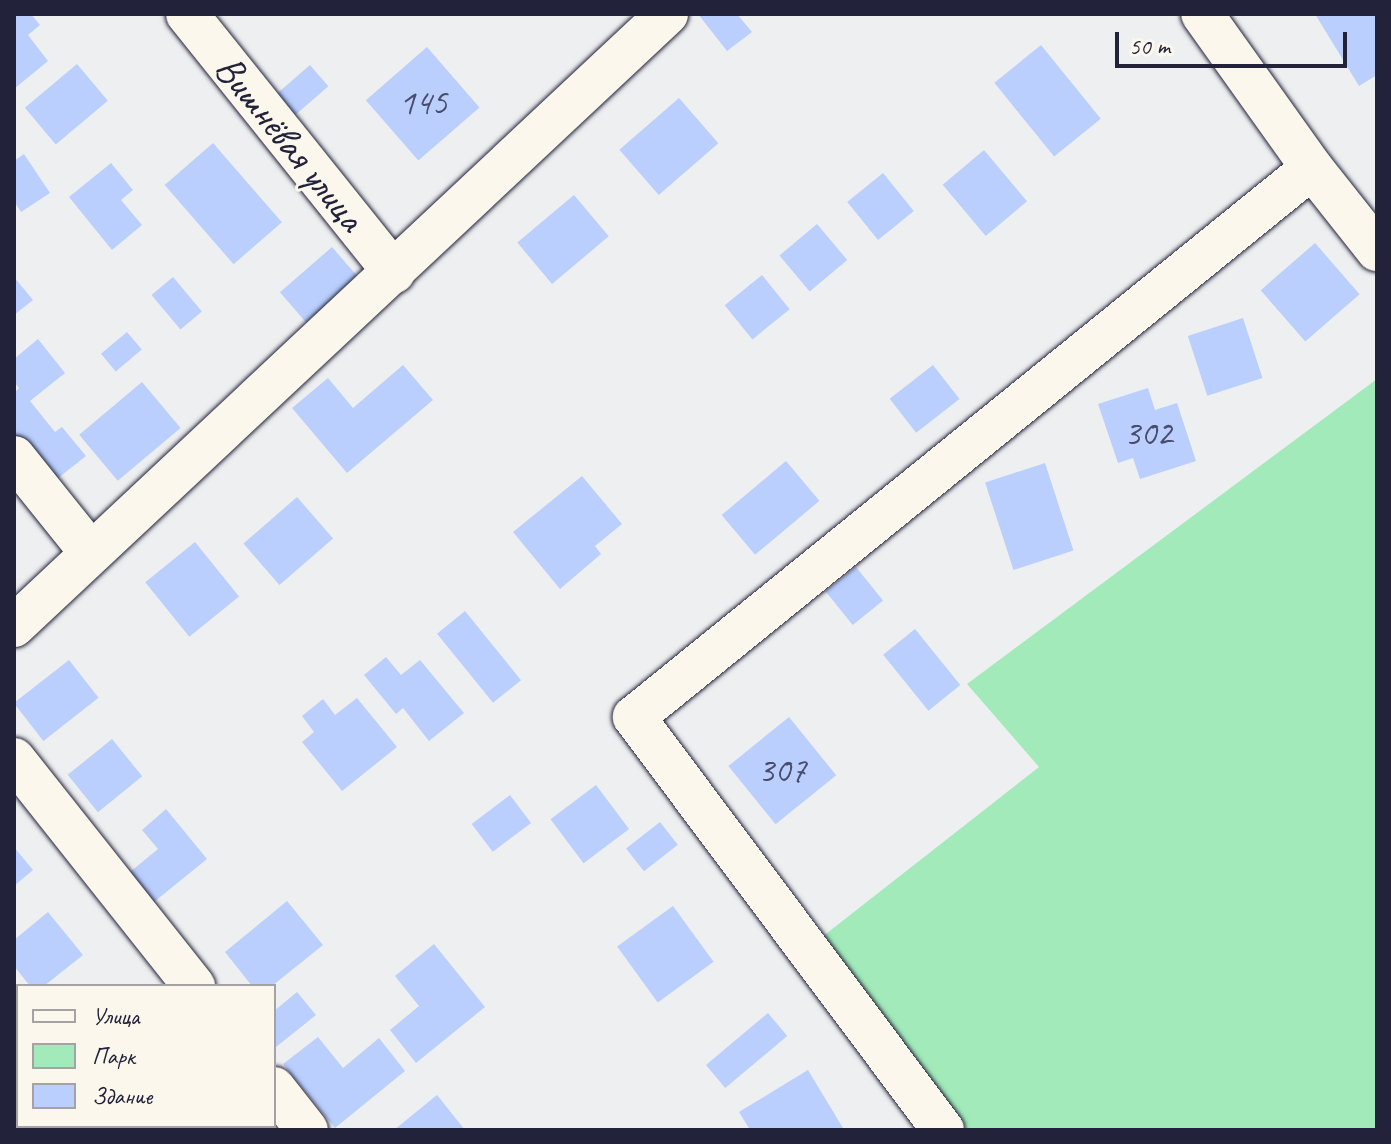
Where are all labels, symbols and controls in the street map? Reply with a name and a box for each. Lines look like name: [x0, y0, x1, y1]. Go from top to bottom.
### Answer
scale bar: [1119, 16, 1351, 66]
text: 50 m: [1129, 31, 1170, 61]
street label: Вишнёвая улица: [203, 44, 377, 242]
house number: 145: [399, 81, 447, 125]
house number: 302: [1124, 412, 1172, 456]
house number: 307: [758, 749, 806, 793]
legend: [16, 984, 276, 1128]
text: Улица: [92, 1001, 140, 1031]
text: Парк: [92, 1041, 135, 1071]
text: Здание: [92, 1081, 152, 1111]

